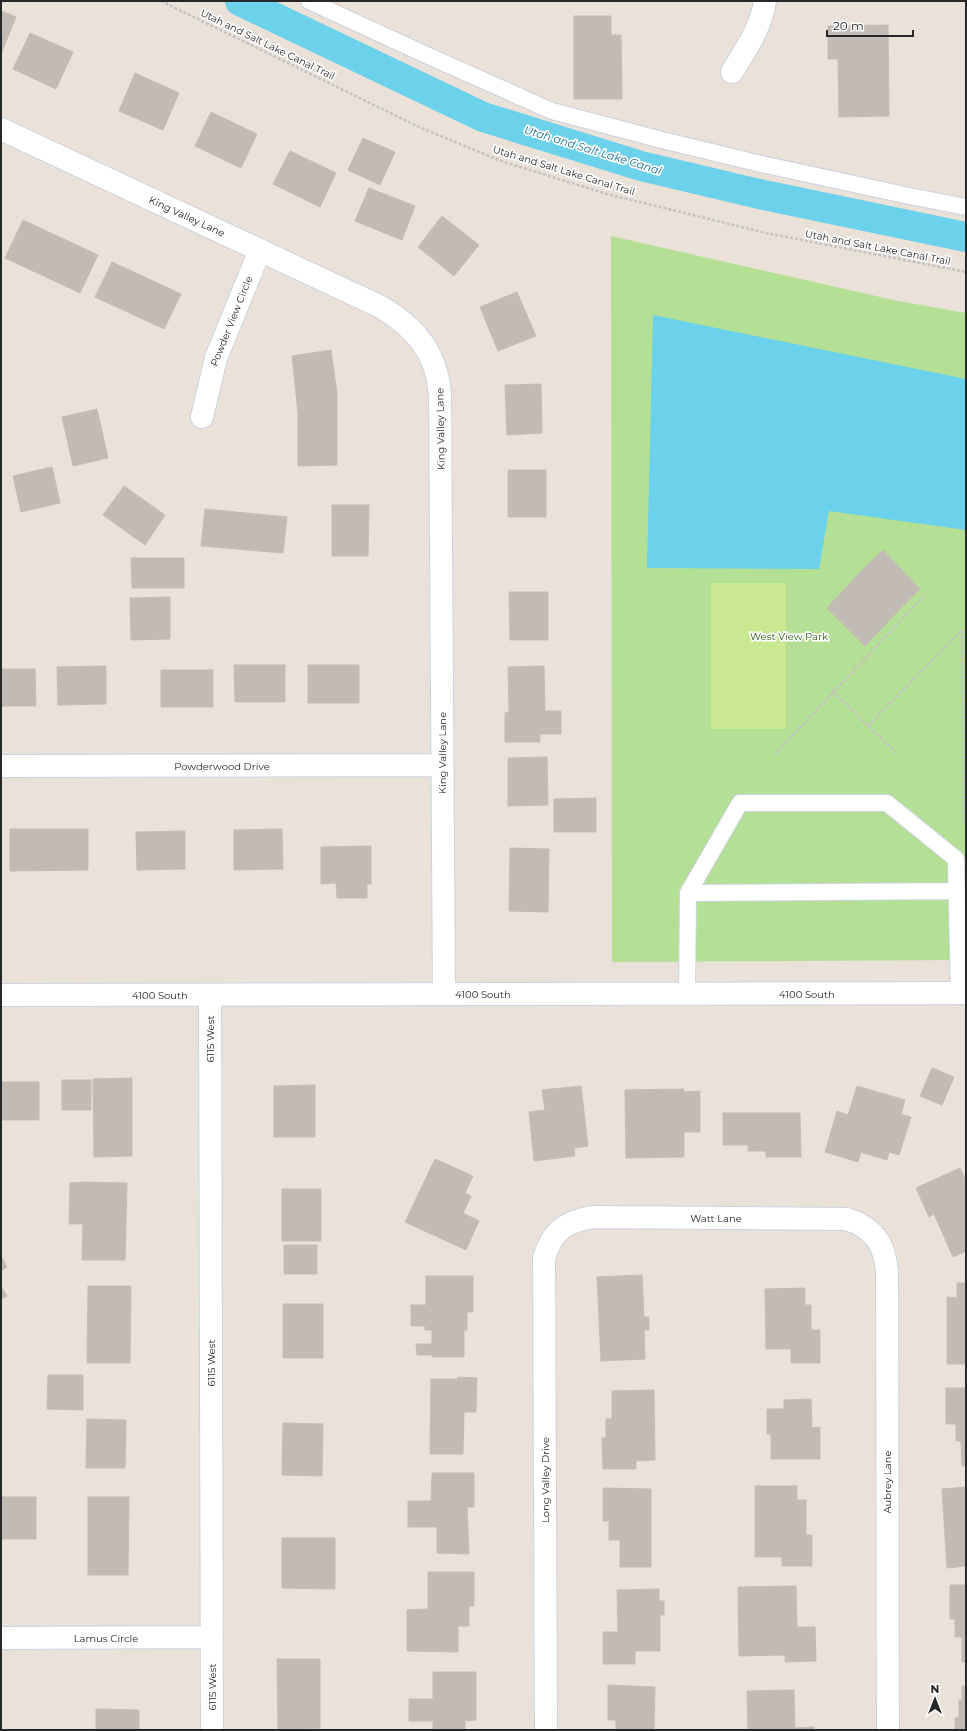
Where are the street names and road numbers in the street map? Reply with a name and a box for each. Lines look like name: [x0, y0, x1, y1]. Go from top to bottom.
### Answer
street label: Utah and Salt Lake Canal Trail: [198, 6, 337, 83]
street label: Utah and Salt Lake Canal Trail: [491, 143, 637, 198]
street label: King Valley Lane: [147, 193, 227, 240]
street label: Utah and Salt Lake Canal Trail: [804, 227, 952, 268]
street label: Powder View Circle: [207, 274, 255, 368]
street label: King Valley Lane: [433, 388, 448, 470]
street label: King Valley Lane: [436, 712, 449, 794]
street label: Powderwood Drive: [174, 760, 270, 773]
street label: 4100 South: [455, 988, 511, 1001]
street label: 4100 South: [779, 988, 835, 1001]
street label: 4100 South: [132, 989, 188, 1002]
street label: 6115 West: [204, 1015, 217, 1063]
street label: Watt Lane: [690, 1212, 742, 1225]
street label: 6115 West: [205, 1339, 218, 1387]
street label: Long Valley Drive: [539, 1437, 552, 1523]
street label: Aubrey Lane: [881, 1450, 894, 1514]
street label: Lamus Circle: [74, 1632, 138, 1645]
street label: 6115 West: [206, 1663, 219, 1711]

